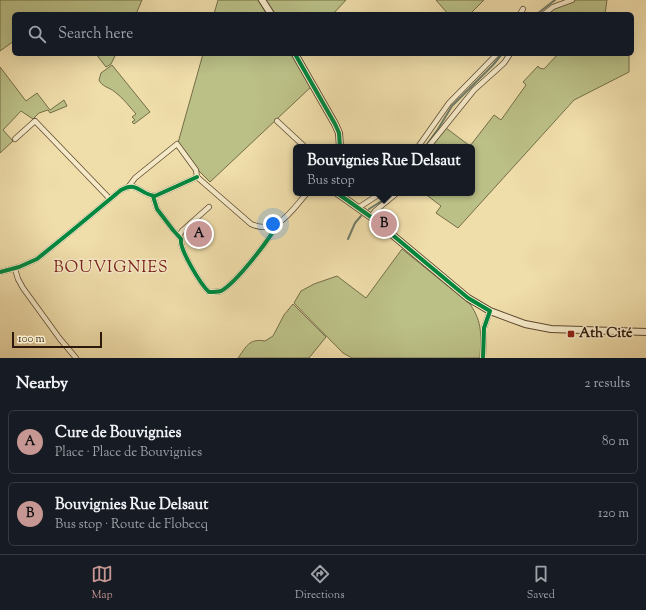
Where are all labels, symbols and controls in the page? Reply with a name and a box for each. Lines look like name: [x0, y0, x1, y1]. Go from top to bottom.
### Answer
search box: [12, 12, 634, 56]
icon: search: [26, 23, 48, 45]
text: Search here: [58, 24, 133, 45]
popup: [293, 144, 475, 196]
text: Bouvignies Rue Delsaut: [307, 151, 461, 172]
text: Bus stop: [307, 172, 355, 190]
pin: B: [371, 209, 397, 239]
your location: [263, 214, 283, 234]
pin: A: [186, 219, 212, 249]
district label: BOUVIGNIES: [53, 257, 169, 280]
place label: Ath Cité: [579, 324, 633, 344]
marker: Ath Cité: [566, 329, 576, 339]
scale bar: [12, 330, 102, 349]
text: 100 m: [18, 331, 45, 347]
text: Nearby: [16, 372, 68, 396]
text: 2 results: [585, 375, 630, 393]
text: Cure de Bouvignies: [55, 423, 181, 444]
text: A: [25, 433, 35, 451]
text: 80 m: [602, 433, 629, 451]
text: Place · Place de Bouvignies: [55, 444, 202, 462]
text: Bouvignies Rue Delsaut: [55, 495, 208, 516]
text: B: [26, 505, 34, 523]
text: 120 m: [598, 505, 629, 523]
text: Bus stop · Route de Flobecq: [55, 516, 208, 534]
tab: Map: [91, 563, 113, 603]
tab: Directions: [295, 563, 345, 603]
tab: Saved: [527, 563, 555, 603]

